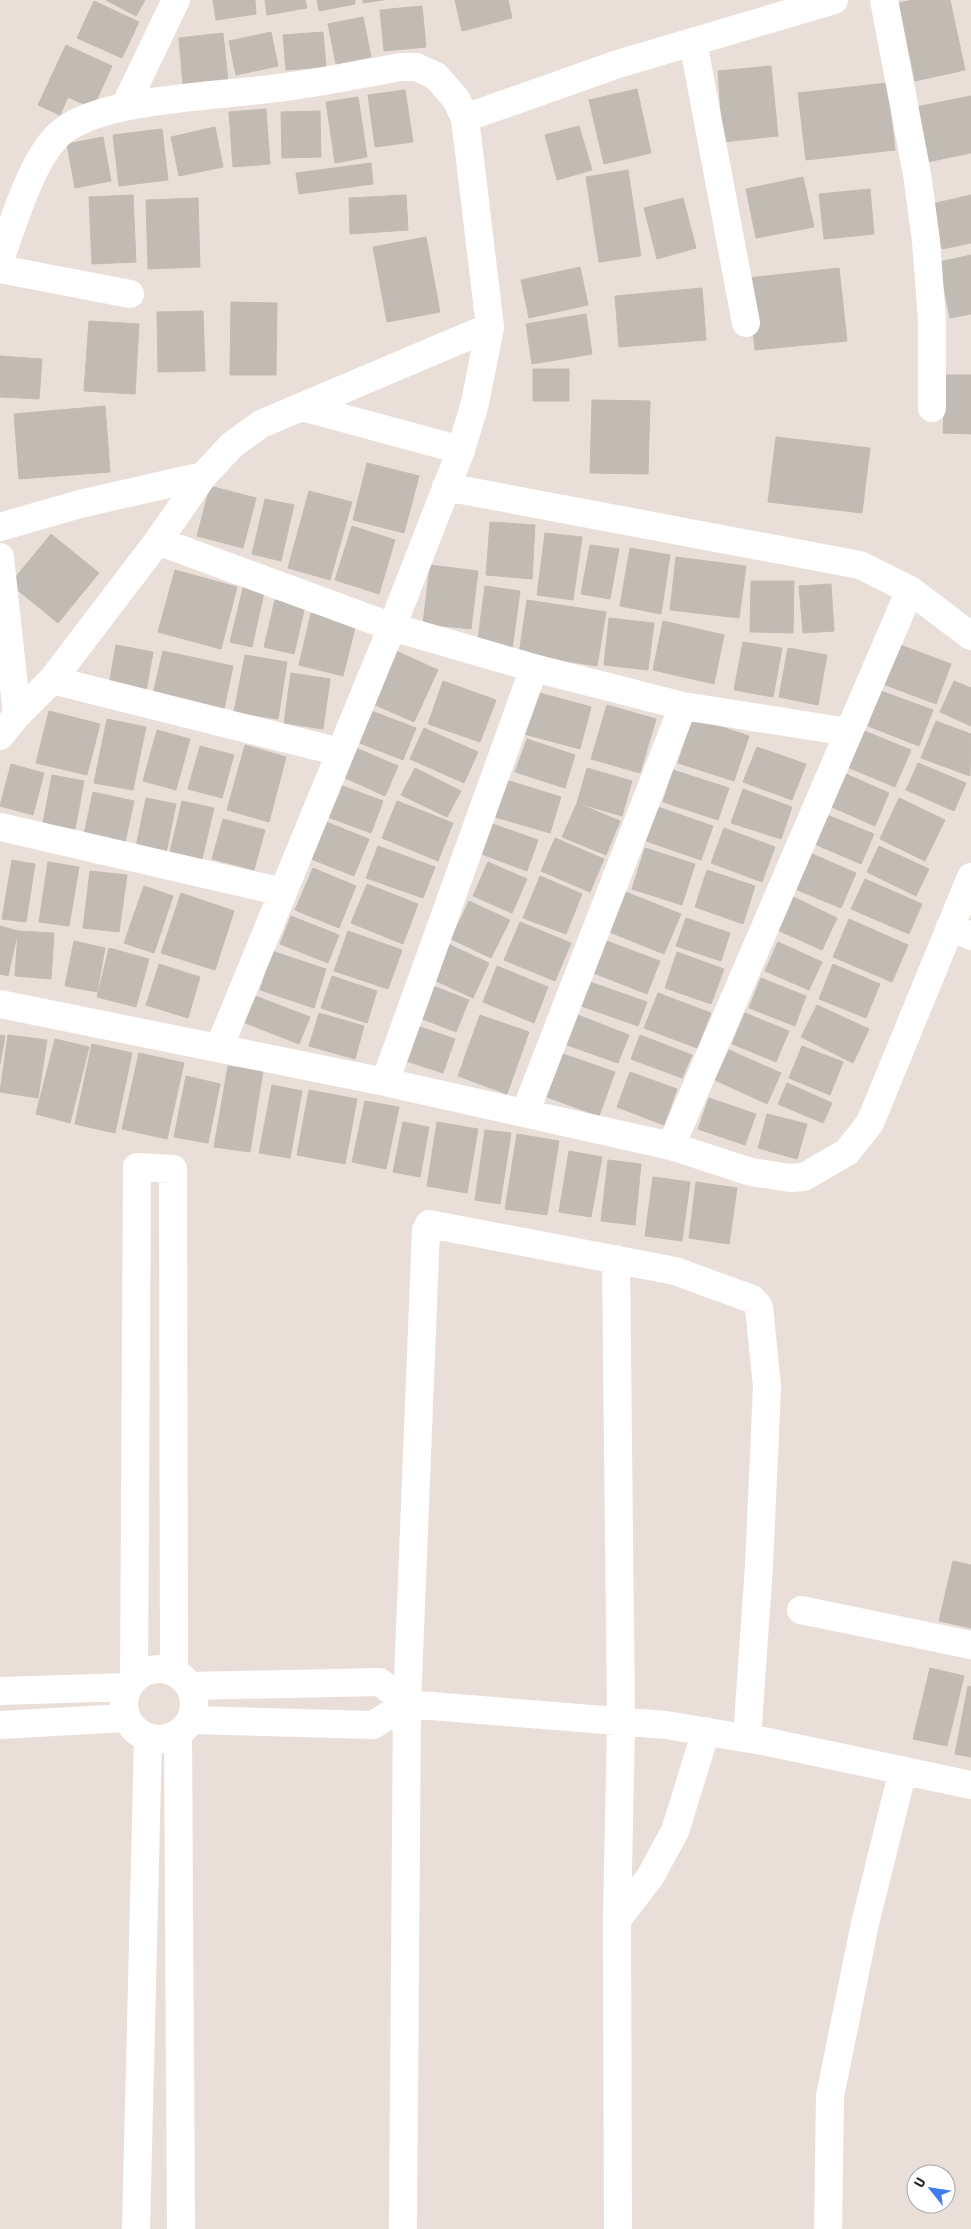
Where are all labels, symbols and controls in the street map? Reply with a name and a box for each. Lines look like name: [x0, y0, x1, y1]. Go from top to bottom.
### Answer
north arrow: [906, 2164, 956, 2214]
text: U: [911, 2175, 929, 2190]

